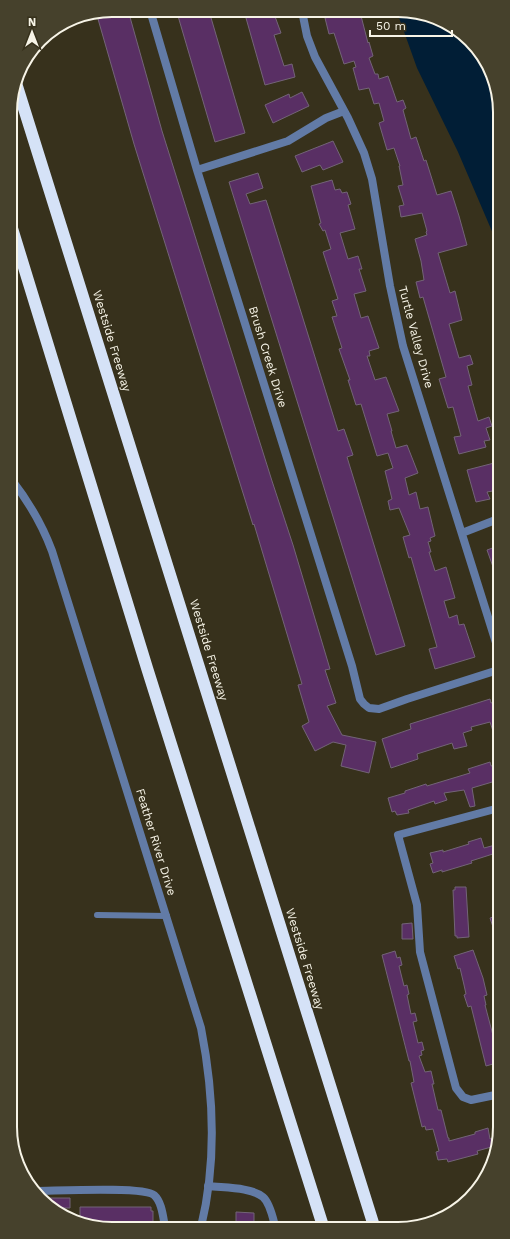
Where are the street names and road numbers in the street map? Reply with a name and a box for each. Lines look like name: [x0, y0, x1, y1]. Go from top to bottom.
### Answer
street label: Turtle Valley Drive: [396, 284, 436, 390]
street label: Westside Freeway: [90, 289, 134, 394]
street label: Brush Creek Drive: [246, 305, 290, 409]
street label: Westside Freeway: [187, 598, 231, 703]
street label: Feather River Drive: [133, 787, 179, 897]
street label: Westside Freeway: [283, 907, 327, 1012]

